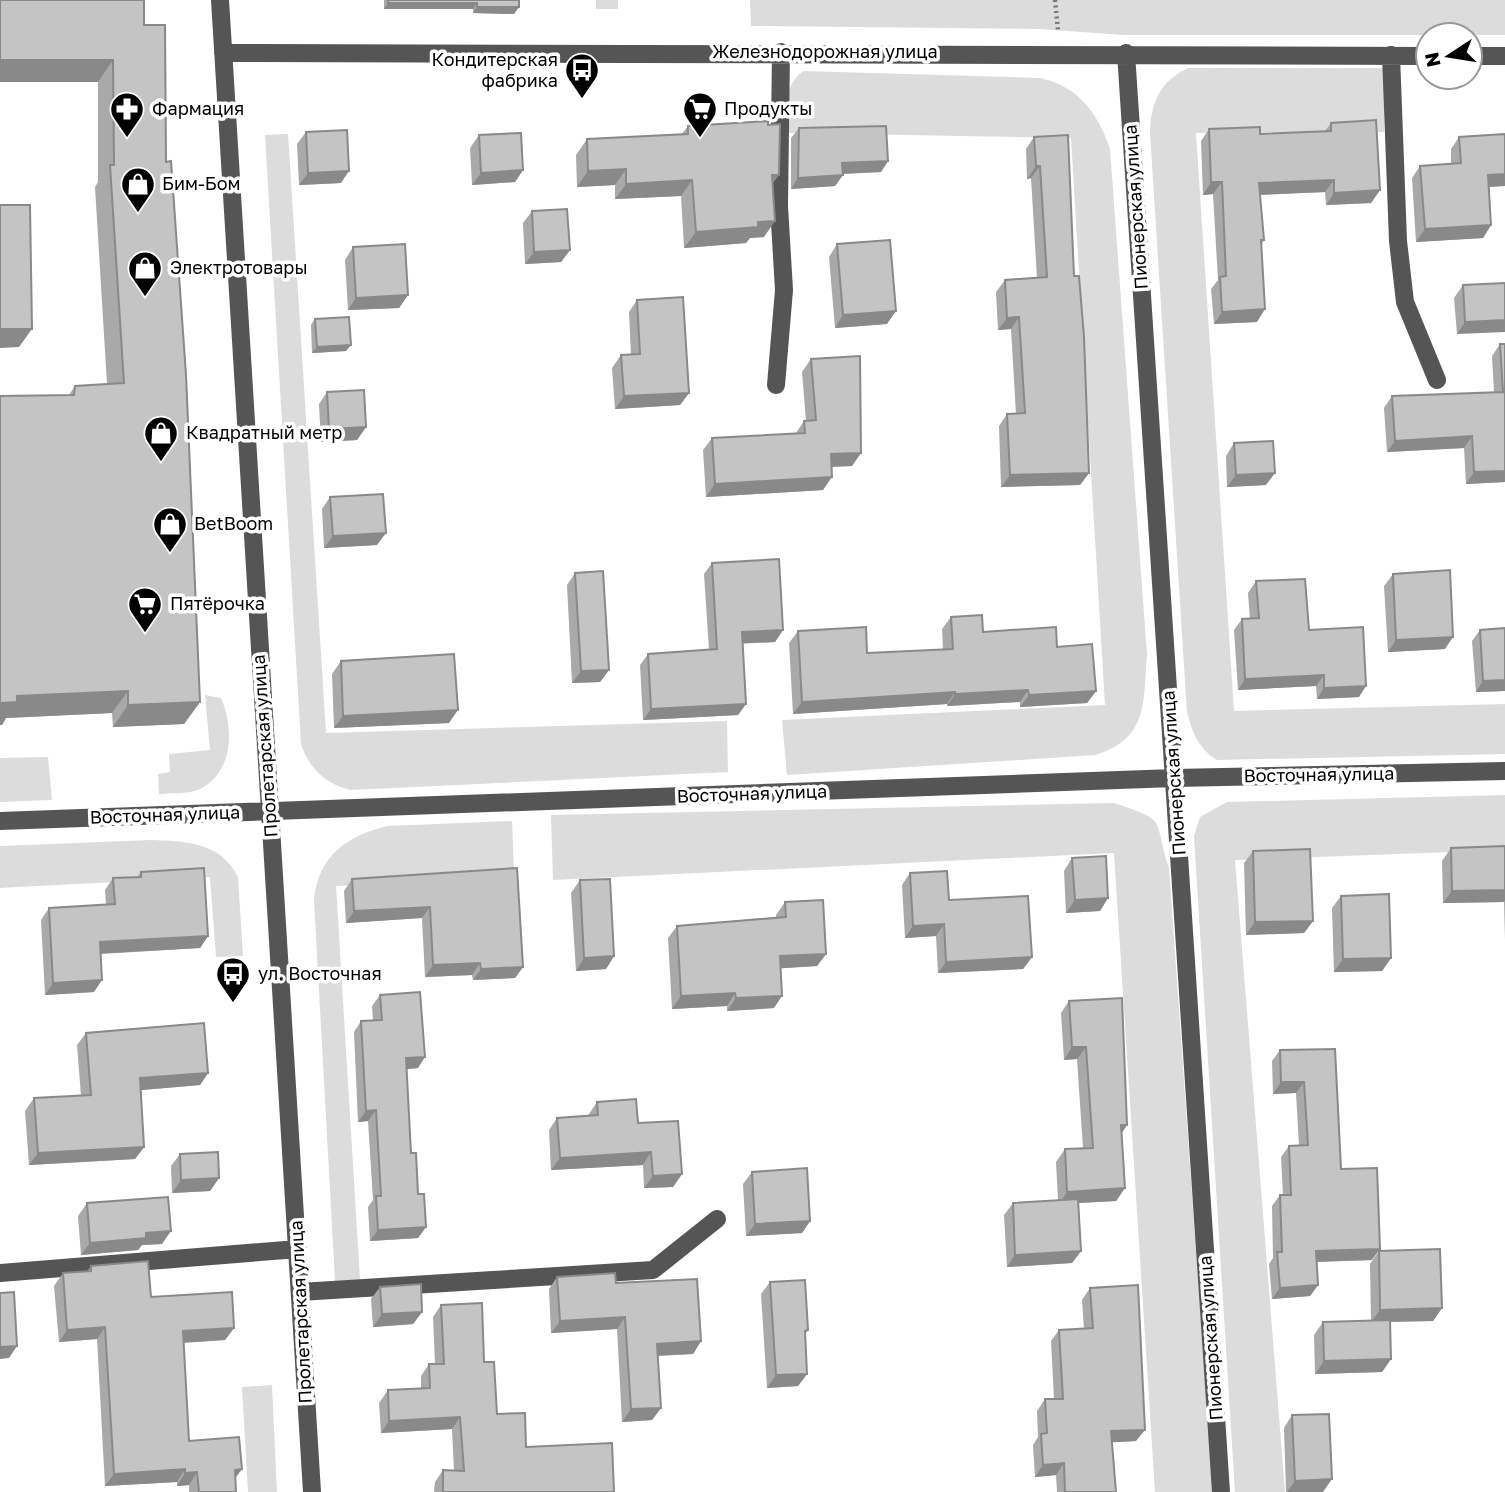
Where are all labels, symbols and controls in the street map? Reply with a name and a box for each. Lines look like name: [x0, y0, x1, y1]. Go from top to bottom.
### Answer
north arrow: [1414, 21, 1484, 91]
street label: Железнодорожная улица: [712, 40, 938, 62]
place label: Кондитерская фабрика: [432, 48, 558, 91]
text: N: [1419, 50, 1445, 69]
bus stop icon: Кондитерская фабрика: [563, 51, 601, 100]
pharmacy icon: Фармация: [108, 90, 146, 139]
supermarket icon: Продукты: [681, 90, 719, 139]
place label: Фармация: [152, 97, 244, 119]
place label: Продукты: [724, 97, 812, 119]
street label: Пионерская улица: [1118, 124, 1152, 290]
shop icon: Бим-Бом: [119, 165, 157, 214]
place label: Бим-Бом: [162, 172, 240, 194]
shop icon: Электротовары: [126, 249, 164, 298]
place label: Электротовары: [170, 256, 308, 278]
shop icon: Квадратный метр: [142, 414, 180, 463]
place label: Квадратный метр: [186, 421, 342, 443]
shop icon: BetBoom: [151, 505, 189, 554]
place label: BetBoom: [194, 512, 273, 534]
supermarket icon: Пятёрочка: [126, 585, 164, 634]
place label: Пятёрочка: [170, 592, 265, 614]
street label: Пролетарская улица: [247, 654, 281, 838]
street label: Пионерская улица: [1156, 690, 1190, 856]
street label: Восточная улица: [1243, 762, 1395, 786]
street label: Восточная улица: [676, 779, 828, 807]
street label: Восточная улица: [89, 800, 241, 828]
bus stop icon: ул. Восточная: [214, 955, 252, 1004]
place label: ул. Восточная: [258, 962, 382, 984]
street label: Пролетарская улица: [284, 1220, 316, 1404]
street label: Пионерская улица: [1193, 1255, 1227, 1421]

